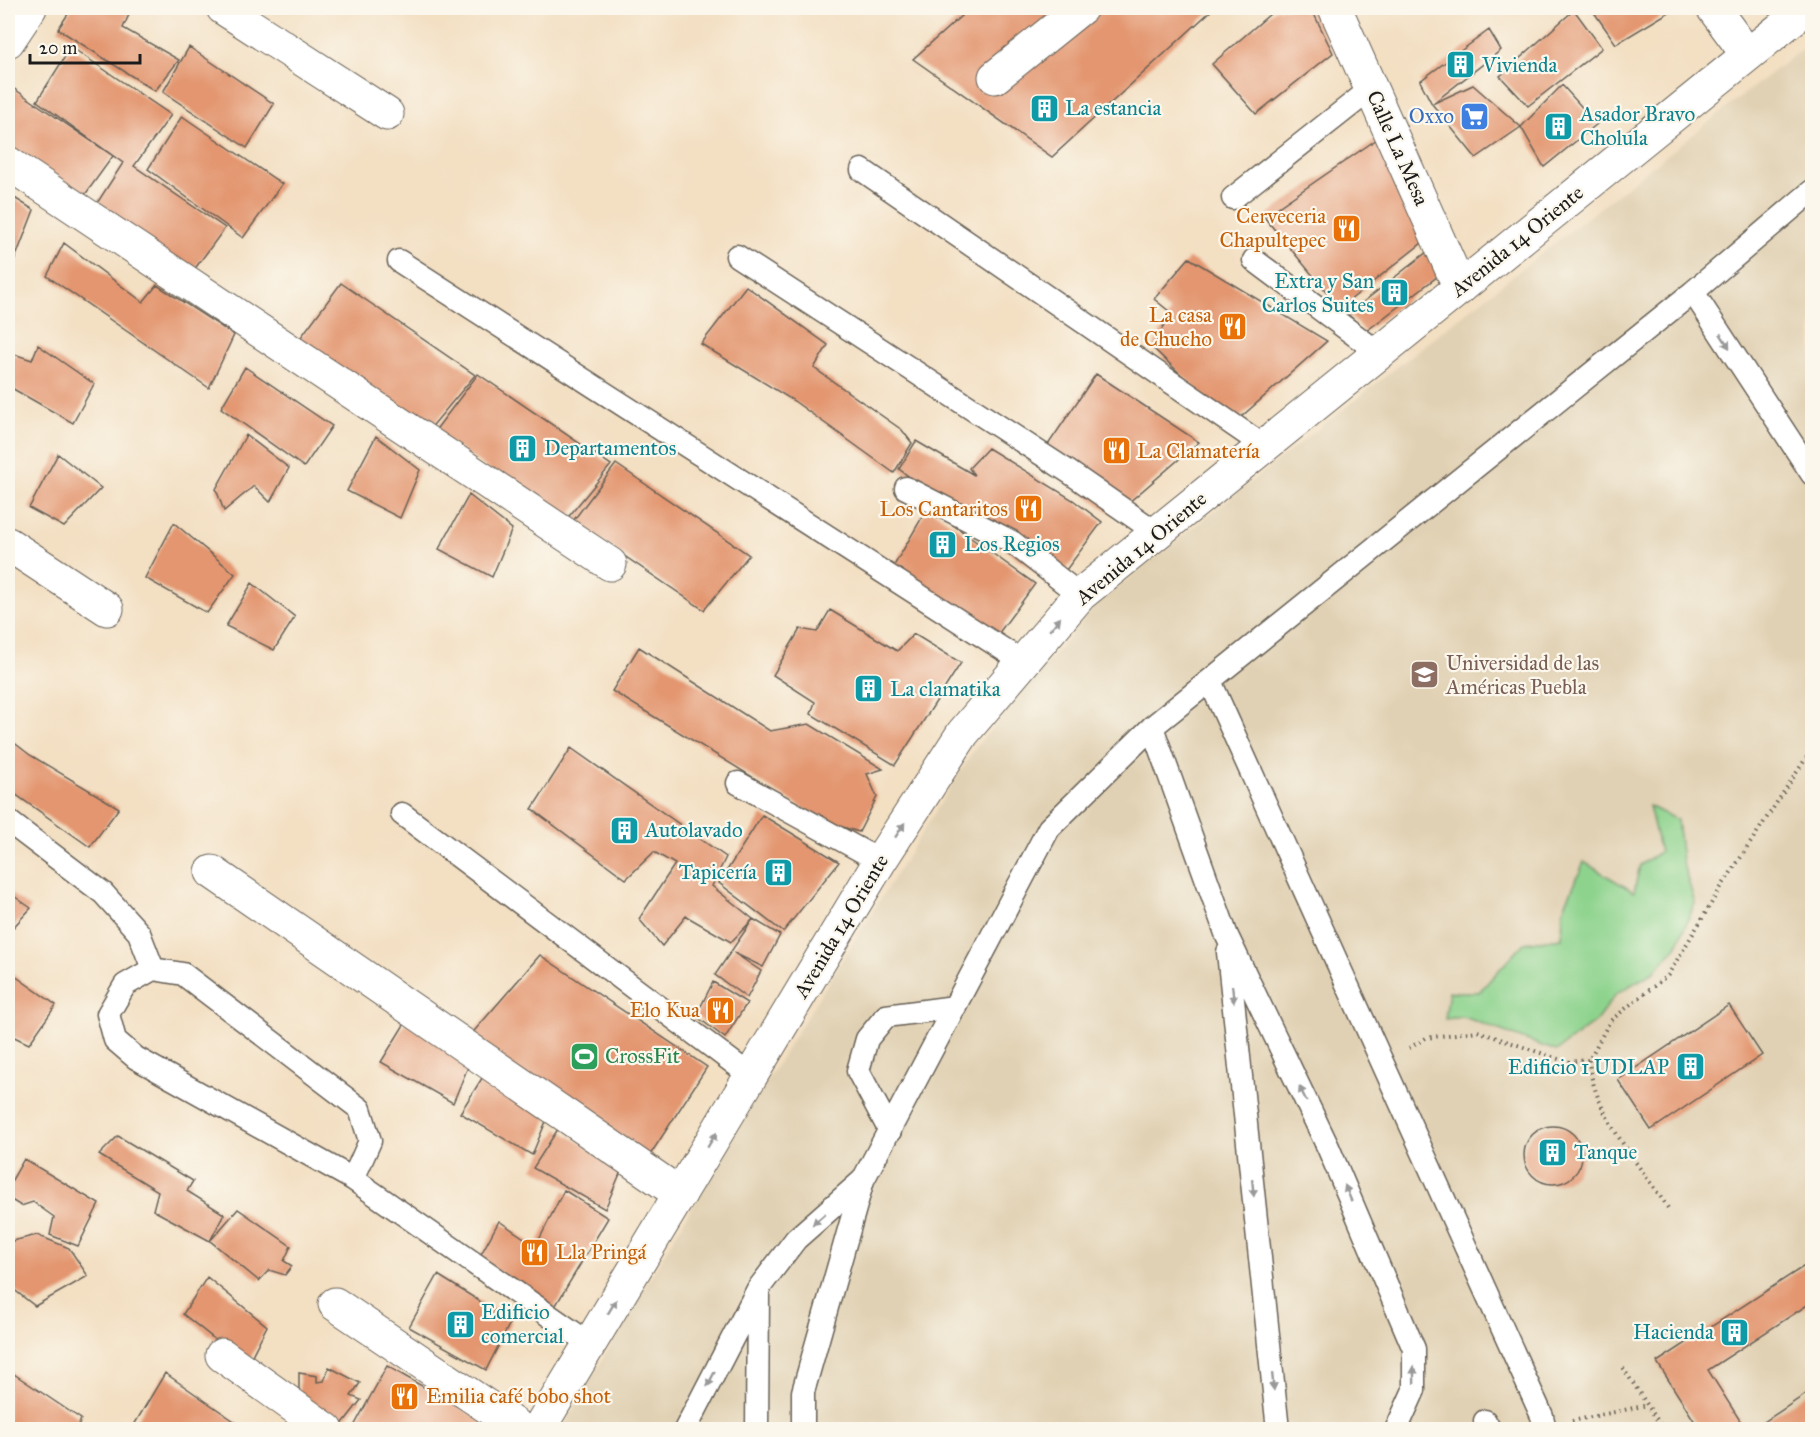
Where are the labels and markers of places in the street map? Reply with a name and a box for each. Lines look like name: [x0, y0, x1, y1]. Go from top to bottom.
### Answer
building icon: Vivienda: [1445, 49, 1477, 81]
place label: Vivienda: [1481, 52, 1558, 78]
building icon: La estancia: [1028, 92, 1060, 124]
place label: La estancia: [1065, 95, 1162, 121]
supermarket icon: Oxxo: [1459, 100, 1491, 132]
place label: Asador Bravo Cholula: [1579, 101, 1696, 151]
place label: Oxxo: [1409, 103, 1454, 129]
building icon: Asador Bravo Cholula: [1543, 110, 1575, 142]
place label: Cerveceria Chapultepec: [1220, 203, 1326, 253]
restaurant icon: Cerveceria Chapultepec: [1331, 212, 1363, 244]
place label: Extra y San Carlos Suites: [1262, 268, 1374, 318]
building icon: Extra y San Carlos Suites: [1379, 277, 1411, 309]
place label: La casa de Chucho: [1120, 302, 1212, 352]
restaurant icon: La casa de Chucho: [1217, 311, 1249, 343]
building icon: Departamentos: [507, 432, 539, 464]
place label: Departamentos: [544, 435, 676, 461]
restaurant icon: La Clamatería: [1100, 435, 1132, 467]
place label: La Clamatería: [1137, 438, 1260, 464]
restaurant icon: Los Cantaritos: [1013, 493, 1045, 525]
place label: Los Cantaritos: [879, 496, 1008, 522]
building icon: Los Regios: [927, 528, 959, 560]
place label: Los Regios: [964, 531, 1060, 557]
place label: Universidad de las Américas Puebla: [1445, 650, 1599, 700]
school or university icon: Universidad de las Américas Puebla: [1409, 659, 1441, 691]
building icon: La clamatika: [853, 673, 885, 705]
place label: La clamatika: [890, 676, 1001, 702]
building icon: Autolavado: [608, 814, 640, 846]
place label: Autolavado: [644, 817, 743, 843]
building icon: Tapicería: [762, 856, 794, 888]
place label: Tapicería: [679, 859, 757, 885]
restaurant icon: Elo Kua: [705, 994, 737, 1026]
place label: Elo Kua: [629, 997, 700, 1023]
sports icon: CrossFit: [568, 1040, 600, 1072]
place label: CrossFit: [605, 1043, 680, 1069]
building icon: Edificio 1 UDLAP: [1674, 1051, 1706, 1083]
place label: Edificio 1 UDLAP: [1508, 1054, 1669, 1080]
building icon: Tanque: [1537, 1136, 1569, 1168]
place label: Tanque: [1574, 1139, 1638, 1165]
restaurant icon: Lla Pringá: [519, 1236, 551, 1268]
place label: Lla Pringá: [556, 1239, 646, 1265]
place label: Edificio comercial: [481, 1299, 564, 1349]
building icon: Edificio comercial: [444, 1308, 476, 1340]
building icon: Hacienda: [1719, 1316, 1751, 1348]
place label: Hacienda: [1633, 1319, 1714, 1345]
restaurant icon: Emilia café bobo shot: [389, 1380, 421, 1412]
place label: Emilia café bobo shot: [426, 1383, 612, 1409]

